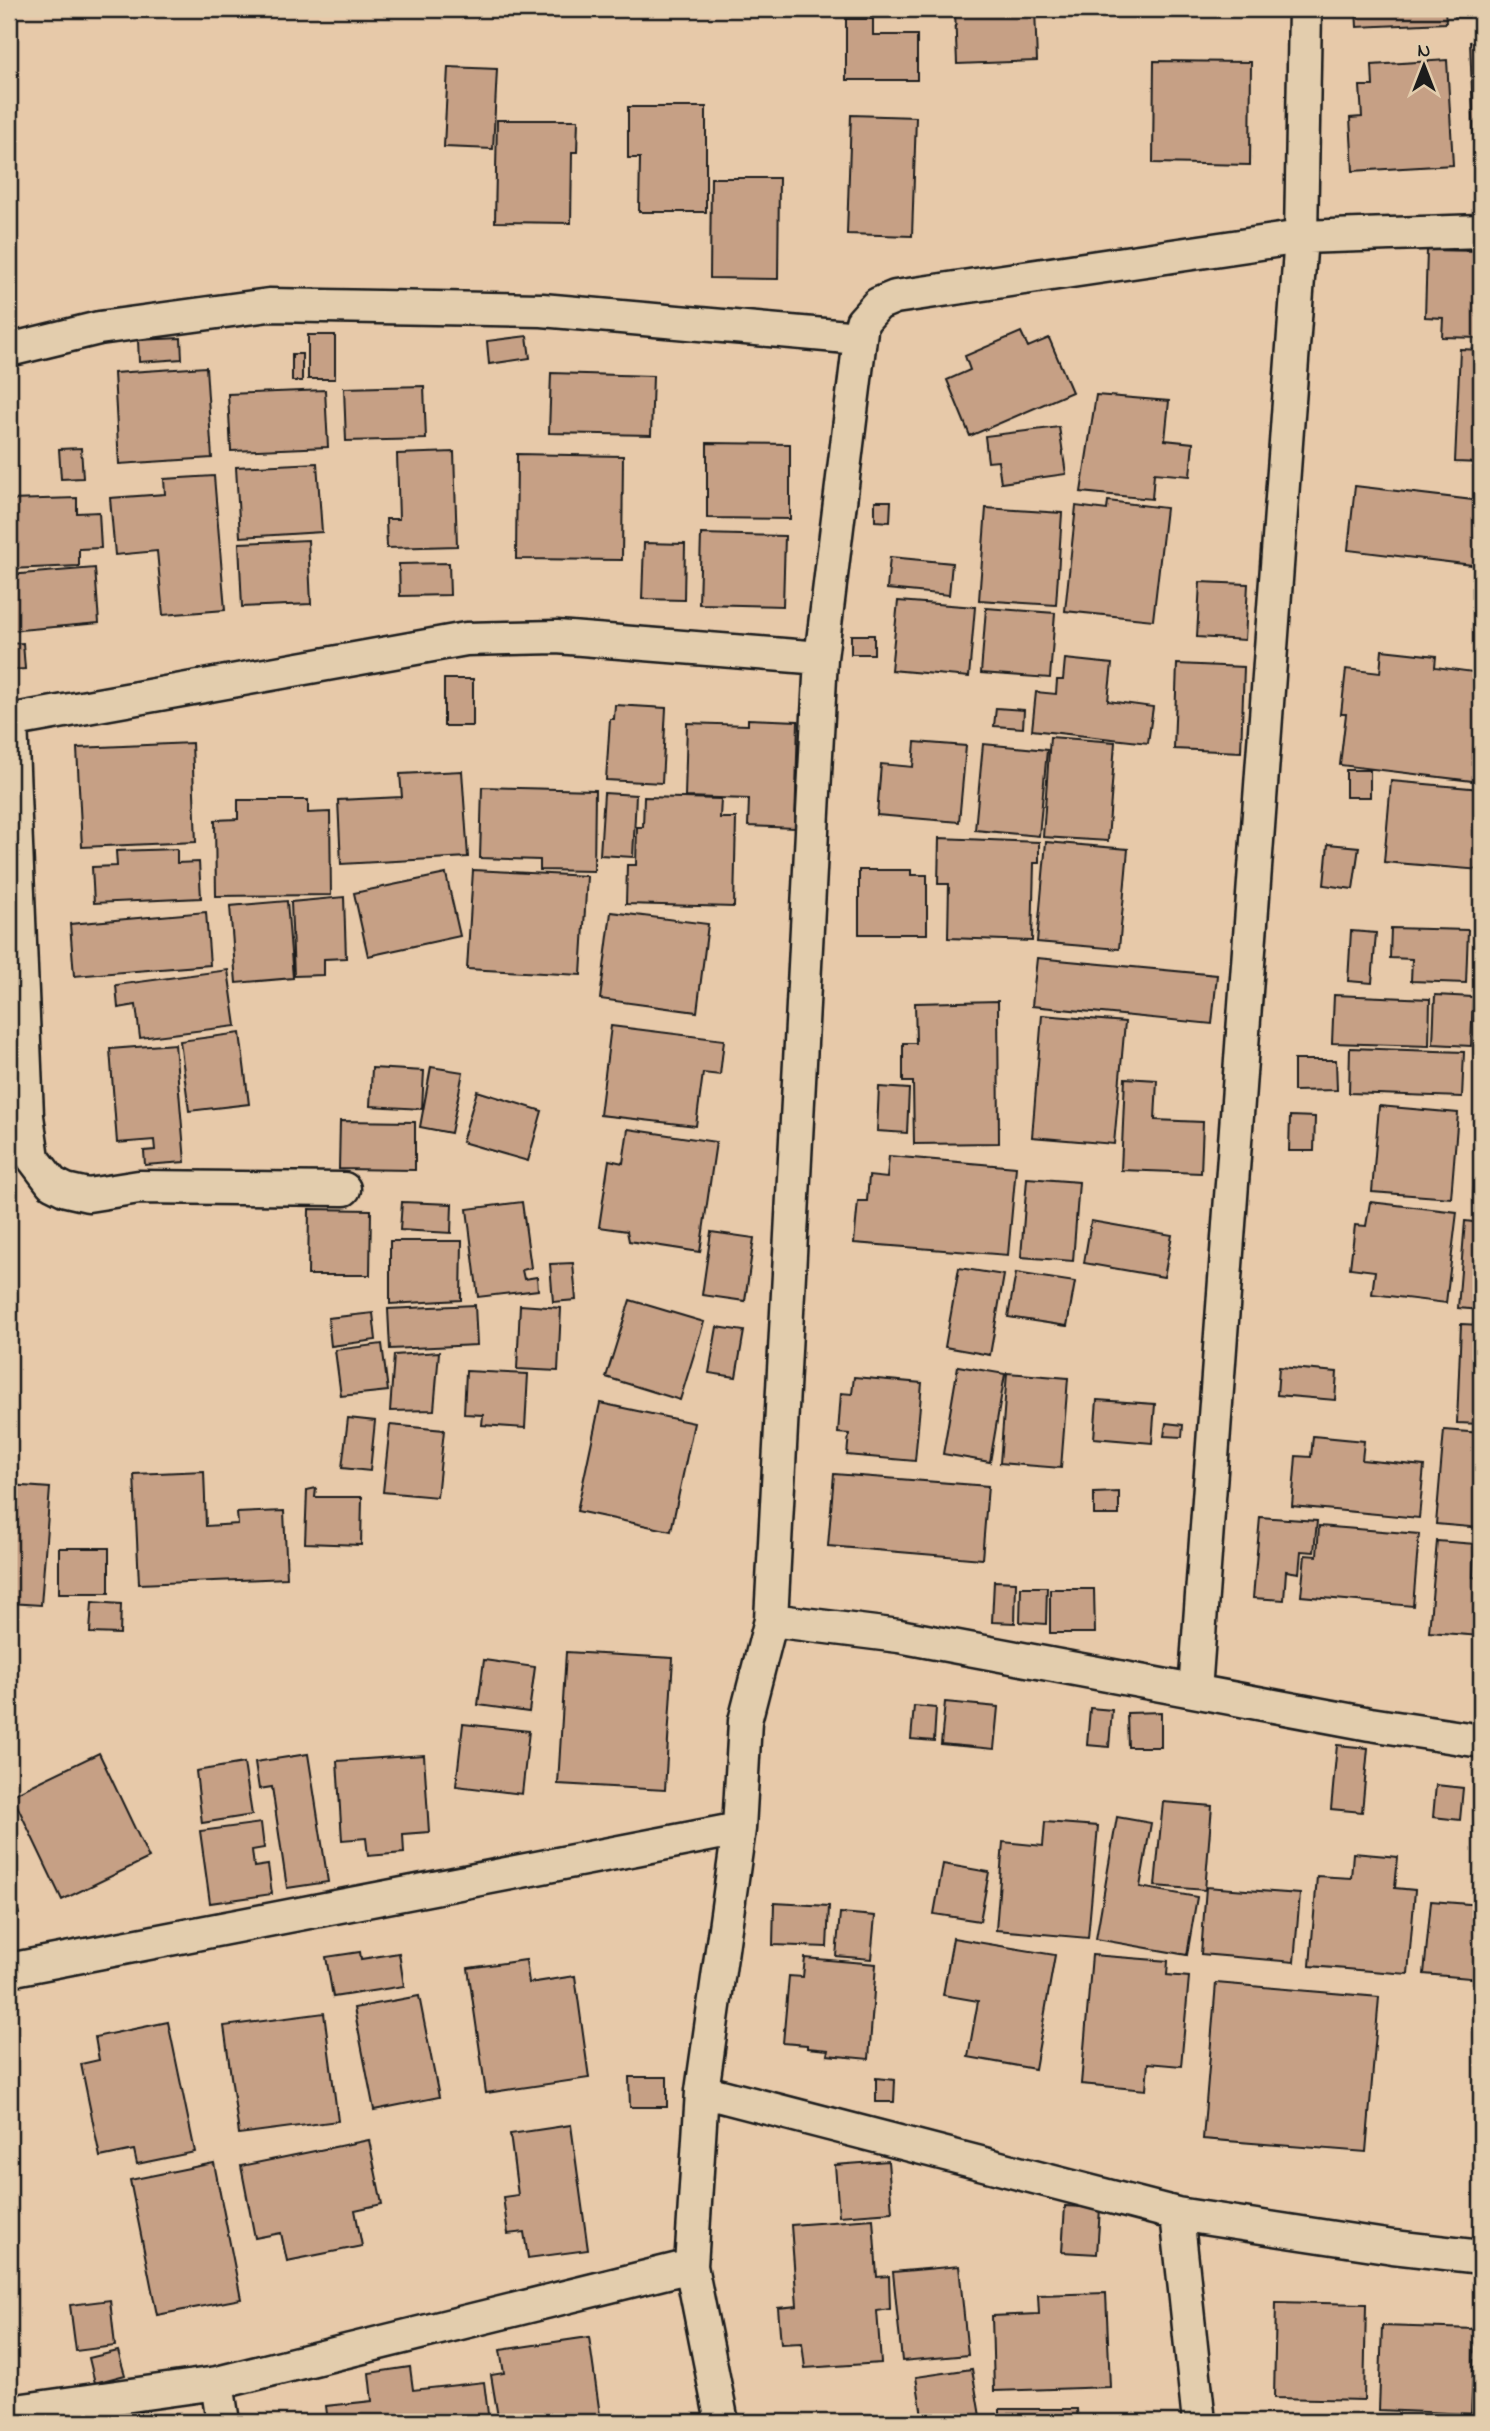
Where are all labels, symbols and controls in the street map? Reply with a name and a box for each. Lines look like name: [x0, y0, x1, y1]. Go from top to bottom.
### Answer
north arrow: [1388, 32, 1458, 102]
text: N: [1418, 38, 1431, 65]

